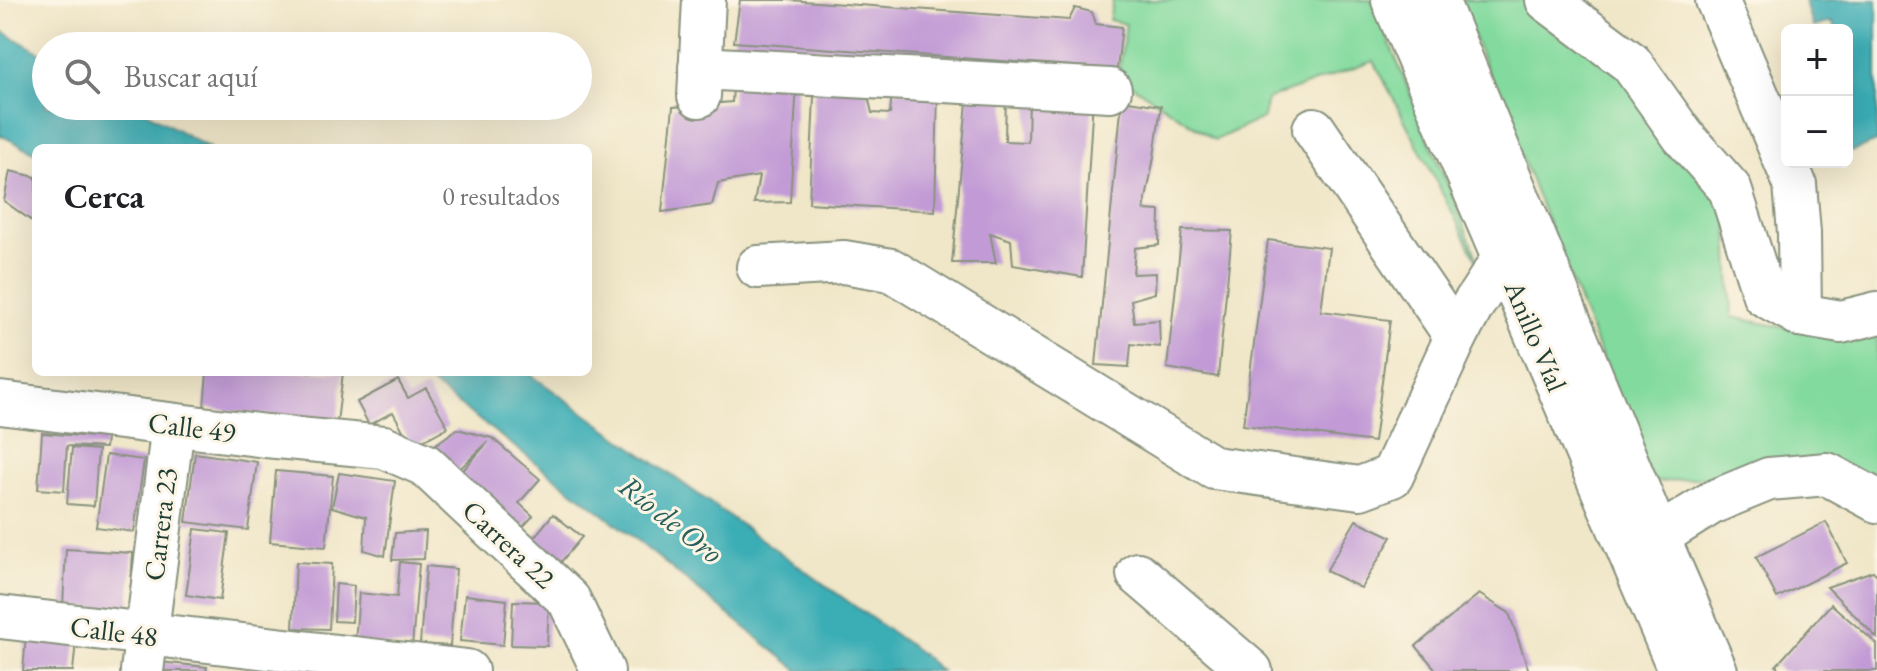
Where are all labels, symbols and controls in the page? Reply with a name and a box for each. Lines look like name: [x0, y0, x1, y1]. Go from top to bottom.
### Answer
map controls: [1781, 24, 1853, 168]
button: +: [1781, 24, 1853, 96]
search box: [32, 32, 592, 120]
icon: search: [60, 54, 104, 98]
text: Buscar aquí: [124, 57, 258, 96]
button: −: [1781, 96, 1853, 168]
text: Cerca: [64, 174, 144, 218]
text: 0 resultados: [442, 179, 560, 213]
street label: Anillo Víal: [1496, 274, 1576, 397]
street label: Calle 49: [146, 404, 238, 450]
street label: Carrera 23: [135, 465, 185, 583]
water label: Río de Oro: [611, 466, 731, 572]
street label: Carrera 22: [455, 492, 563, 596]
street label: Calle 48: [68, 608, 160, 654]

